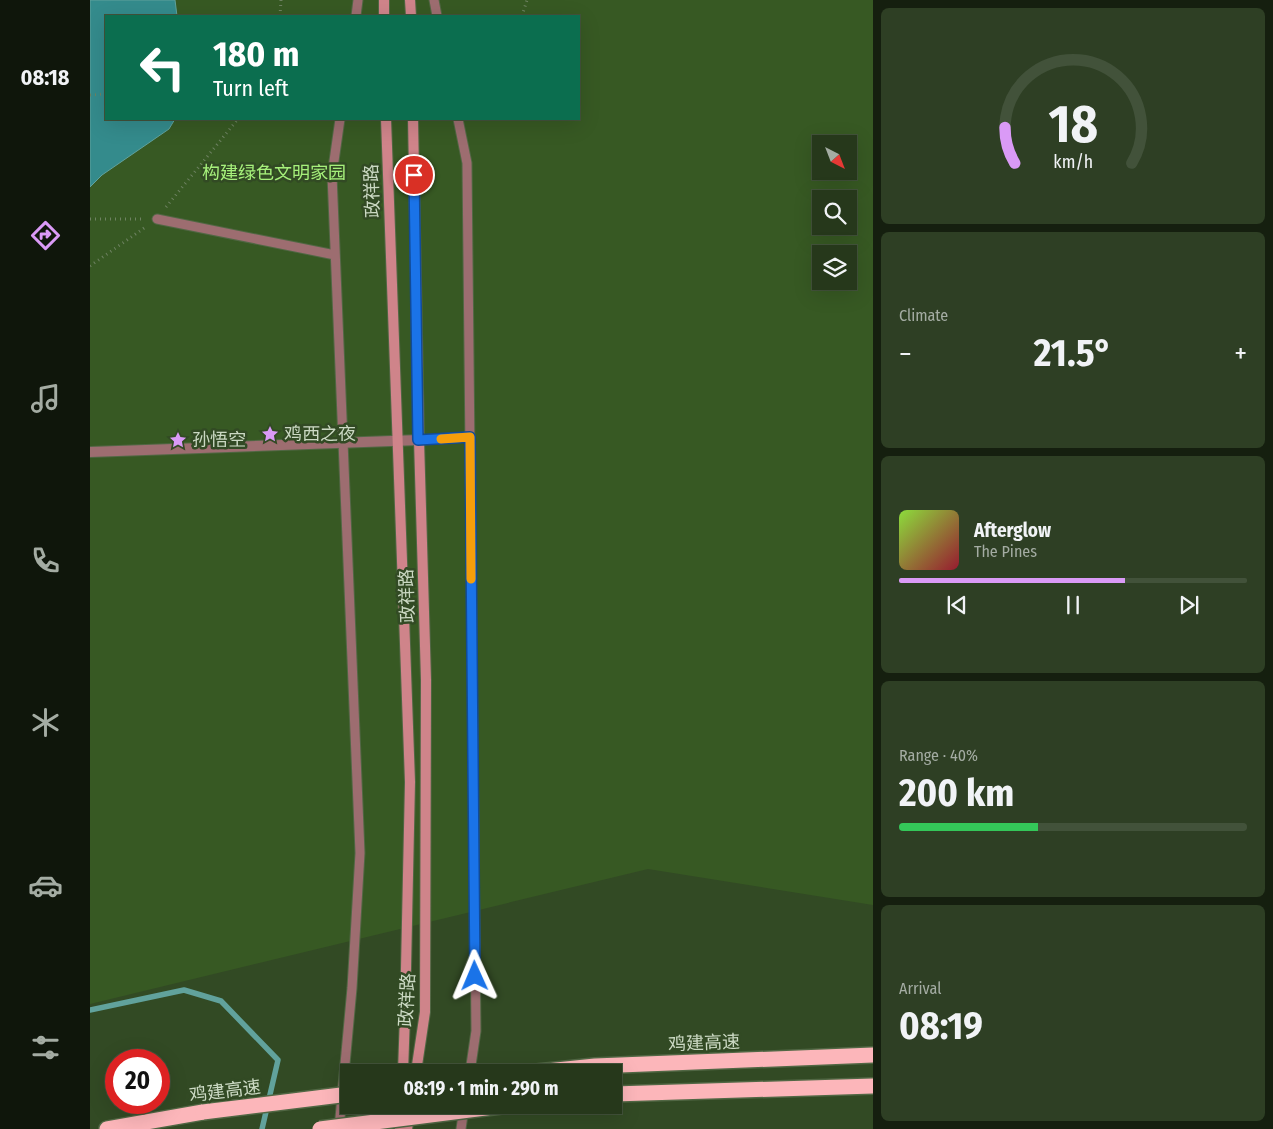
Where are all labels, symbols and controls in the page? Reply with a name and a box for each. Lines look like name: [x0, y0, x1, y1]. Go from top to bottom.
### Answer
text: 180 m: [213, 33, 299, 75]
icon: left: [130, 35, 195, 100]
text: 08:18: [21, 64, 69, 91]
text: Turn left: [213, 75, 289, 102]
text: 18: [1048, 93, 1098, 156]
north arrow: [812, 135, 858, 180]
map controls: [812, 135, 857, 290]
text: km/h: [1053, 151, 1093, 173]
pin: [393, 154, 435, 196]
icon: arrive: [400, 161, 428, 189]
park label: 构建绿色文明家园: [202, 162, 346, 184]
street label: 政祥路: [360, 164, 384, 218]
button: search: [812, 190, 857, 235]
icon: directions: [28, 218, 63, 253]
button: layers: [812, 245, 857, 290]
text: Climate: [899, 306, 948, 325]
text: 21.5°: [1034, 330, 1112, 376]
text: −: [899, 337, 912, 370]
text: +: [1234, 337, 1247, 370]
icon: music: [28, 381, 63, 416]
place label: 鸡西之夜: [284, 423, 356, 445]
place icon: 鸡西之夜: [260, 424, 280, 444]
place label: 孙悟空: [192, 429, 246, 451]
place icon: 孙悟空: [168, 430, 188, 450]
text: Afterglow: [974, 519, 1051, 542]
text: The Pines: [974, 542, 1037, 561]
icon: phone: [28, 543, 63, 578]
street label: 政祥路: [395, 569, 419, 623]
icon: previous: [943, 591, 971, 619]
icon: pause: [1059, 591, 1087, 619]
icon: next: [1175, 591, 1203, 619]
icon: climate: [28, 705, 63, 740]
text: Range · 40%: [899, 746, 978, 765]
text: 200 km: [899, 770, 1014, 816]
icon: car: [28, 868, 63, 903]
position arrow: [448, 949, 500, 1001]
street label: 政祥路: [395, 972, 419, 1028]
text: Arrival: [899, 979, 941, 998]
text: 08:19: [899, 1003, 983, 1049]
icon: filters: [28, 1030, 63, 1065]
street label: 鸡建高速: [668, 1031, 740, 1055]
speed limit sign: 20: [105, 1049, 170, 1114]
street label: 鸡建高速: [188, 1076, 262, 1106]
text: 08:19 · 1 min · 290 m: [403, 1077, 559, 1100]

